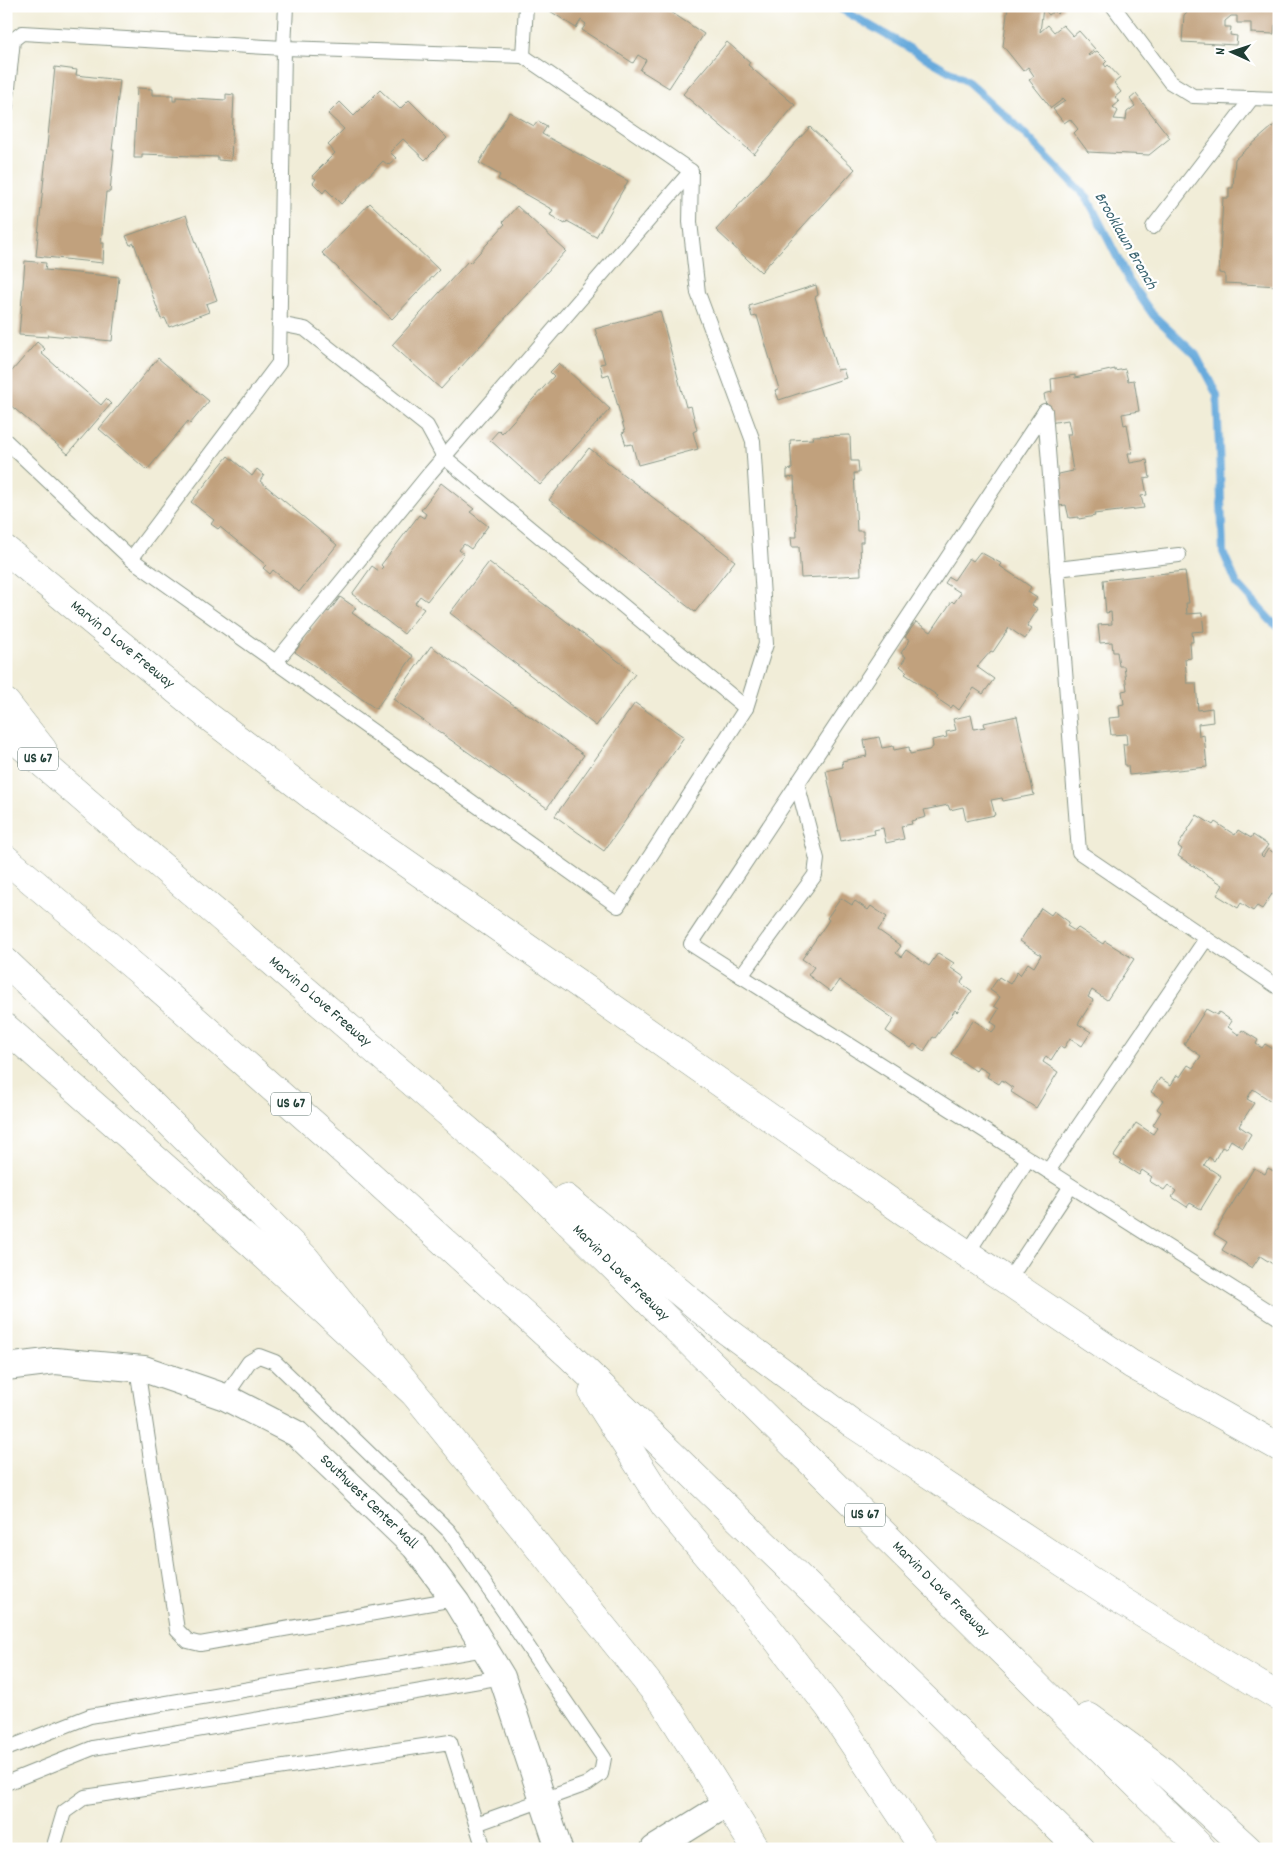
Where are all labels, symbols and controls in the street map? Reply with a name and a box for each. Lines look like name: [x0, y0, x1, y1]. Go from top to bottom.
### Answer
north arrow: [1208, 28, 1258, 78]
text: N: [1211, 47, 1231, 55]
water label: Brooklawn Branch: [1088, 188, 1163, 295]
street label: Marvin D Love Freeway: [65, 596, 180, 695]
road number: US 67: [18, 748, 58, 771]
street label: Marvin D Love Freeway: [263, 952, 376, 1054]
road number: US 67: [271, 1092, 311, 1116]
street label: Marvin D Love Freeway: [567, 1220, 675, 1327]
street label: Southwest Center Mall: [314, 1450, 423, 1555]
road number: US 67: [845, 1504, 885, 1526]
street label: Marvin D Love Freeway: [886, 1536, 995, 1644]

